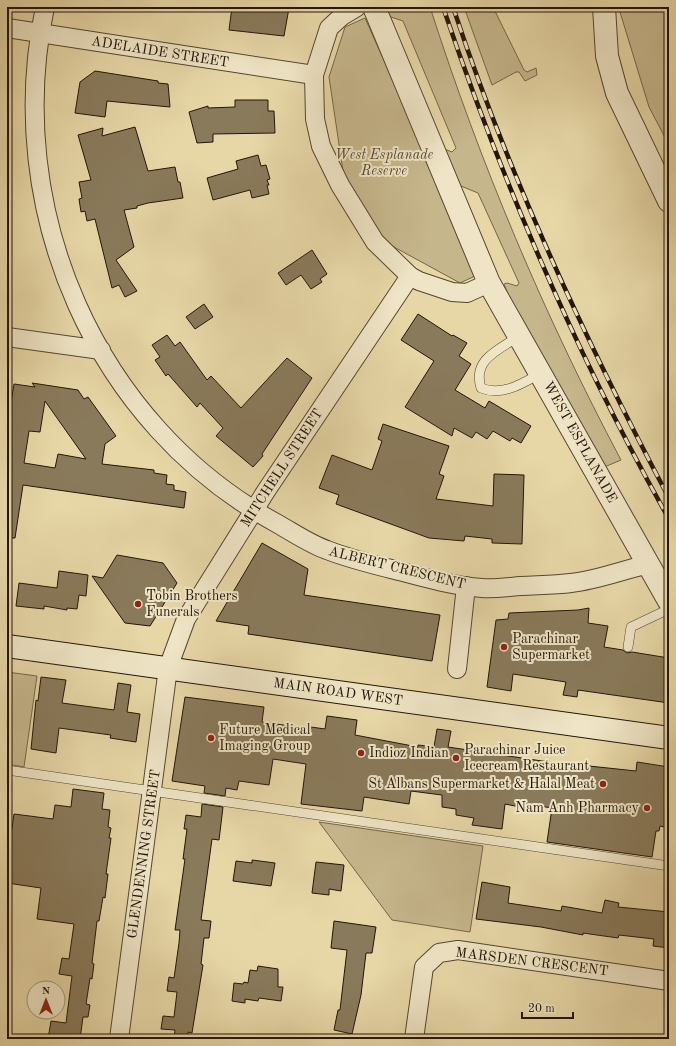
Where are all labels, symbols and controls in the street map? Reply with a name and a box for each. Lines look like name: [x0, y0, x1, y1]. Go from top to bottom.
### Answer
street label: ADELAIDE STREET: [90, 34, 230, 70]
park label: West Esplanade Reserve: [335, 148, 434, 178]
street label: WEST ESPLANADE: [541, 379, 619, 505]
street label: MITCHELL STREET: [239, 406, 325, 530]
street label: ALBERT CRESCENT: [327, 544, 467, 592]
place label: Tobin Brothers Funerals: [146, 589, 238, 619]
marker: Tobin Brothers Funerals: [133, 599, 143, 609]
place label: Parachinar Supermarket: [512, 632, 590, 662]
marker: Parachinar Supermarket: [499, 642, 509, 652]
street label: MAIN ROAD WEST: [272, 676, 404, 708]
place label: Future Medical Imaging Group: [219, 723, 311, 753]
marker: Future Medical Imaging Group: [206, 733, 216, 743]
place label: Parachinar Juice Icecream Restaurant: [464, 743, 589, 773]
place label: Indioz Indian: [369, 746, 449, 760]
marker: Indioz Indian: [356, 748, 366, 758]
marker: Parachinar Juice Icecream Restaurant: [451, 753, 461, 763]
street label: GLENDENNING STREET: [125, 769, 163, 939]
place label: St Albans Supermarket & Halal Meat: [368, 777, 595, 791]
marker: St Albans Supermarket & Halal Meat: [598, 779, 608, 789]
place label: Nam Anh Pharmacy: [515, 801, 640, 815]
marker: Nam Anh Pharmacy: [642, 803, 652, 813]
street label: MARSDEN CRESCENT: [455, 946, 609, 978]
north arrow: [26, 980, 66, 1020]
text: N: [42, 986, 51, 997]
scale bar: [522, 994, 573, 1020]
text: 20 m: [528, 1003, 555, 1015]

